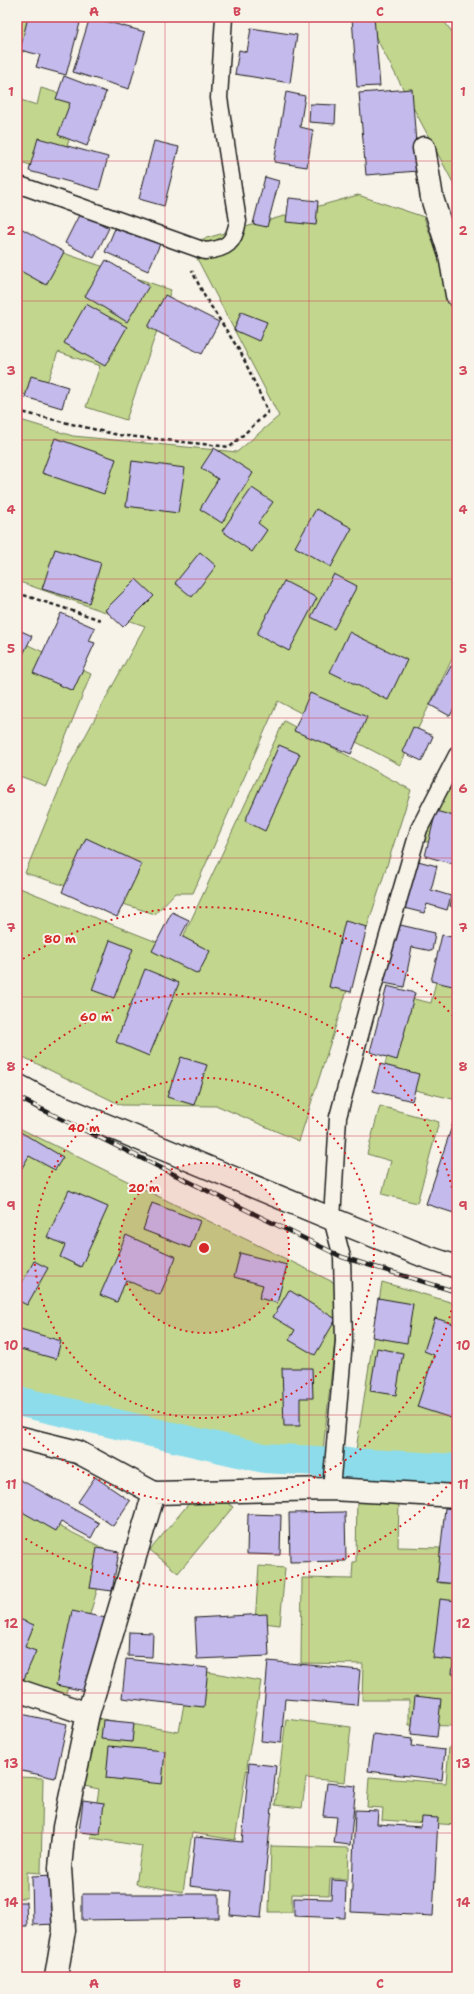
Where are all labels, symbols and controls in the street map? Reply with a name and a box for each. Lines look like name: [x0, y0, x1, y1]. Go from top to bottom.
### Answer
text: A: [89, 3, 99, 20]
text: B: [233, 3, 241, 20]
text: C: [376, 3, 384, 20]
text: 1: [8, 83, 14, 100]
text: 1: [460, 83, 466, 100]
text: 2: [6, 222, 16, 239]
text: 2: [458, 222, 468, 239]
text: 3: [6, 362, 16, 379]
text: 3: [458, 362, 468, 379]
text: 4: [6, 501, 16, 518]
text: 4: [458, 501, 468, 518]
text: 5: [7, 640, 15, 657]
text: 5: [459, 640, 467, 657]
text: 6: [6, 780, 16, 797]
text: 6: [458, 780, 468, 797]
text: 7: [6, 919, 16, 936]
text: 7: [458, 919, 468, 936]
text: 80 m: [44, 931, 76, 947]
text: 60 m: [80, 1009, 112, 1025]
text: 8: [6, 1058, 16, 1075]
text: 8: [458, 1058, 468, 1075]
text: 40 m: [68, 1120, 100, 1136]
text: 20 m: [128, 1180, 160, 1196]
text: 9: [6, 1197, 16, 1214]
text: 9: [458, 1197, 468, 1214]
centre of rings: [197, 1241, 211, 1255]
text: 10: [4, 1337, 18, 1354]
text: 10: [456, 1337, 470, 1354]
text: 11: [5, 1476, 17, 1493]
text: 11: [457, 1476, 469, 1493]
text: 12: [4, 1615, 18, 1632]
text: 12: [456, 1615, 470, 1632]
text: 13: [4, 1755, 18, 1772]
text: 13: [456, 1755, 470, 1772]
text: 14: [4, 1894, 18, 1911]
text: 14: [456, 1894, 470, 1911]
text: A: [89, 1975, 99, 1992]
text: B: [233, 1975, 241, 1992]
text: C: [376, 1975, 384, 1992]

